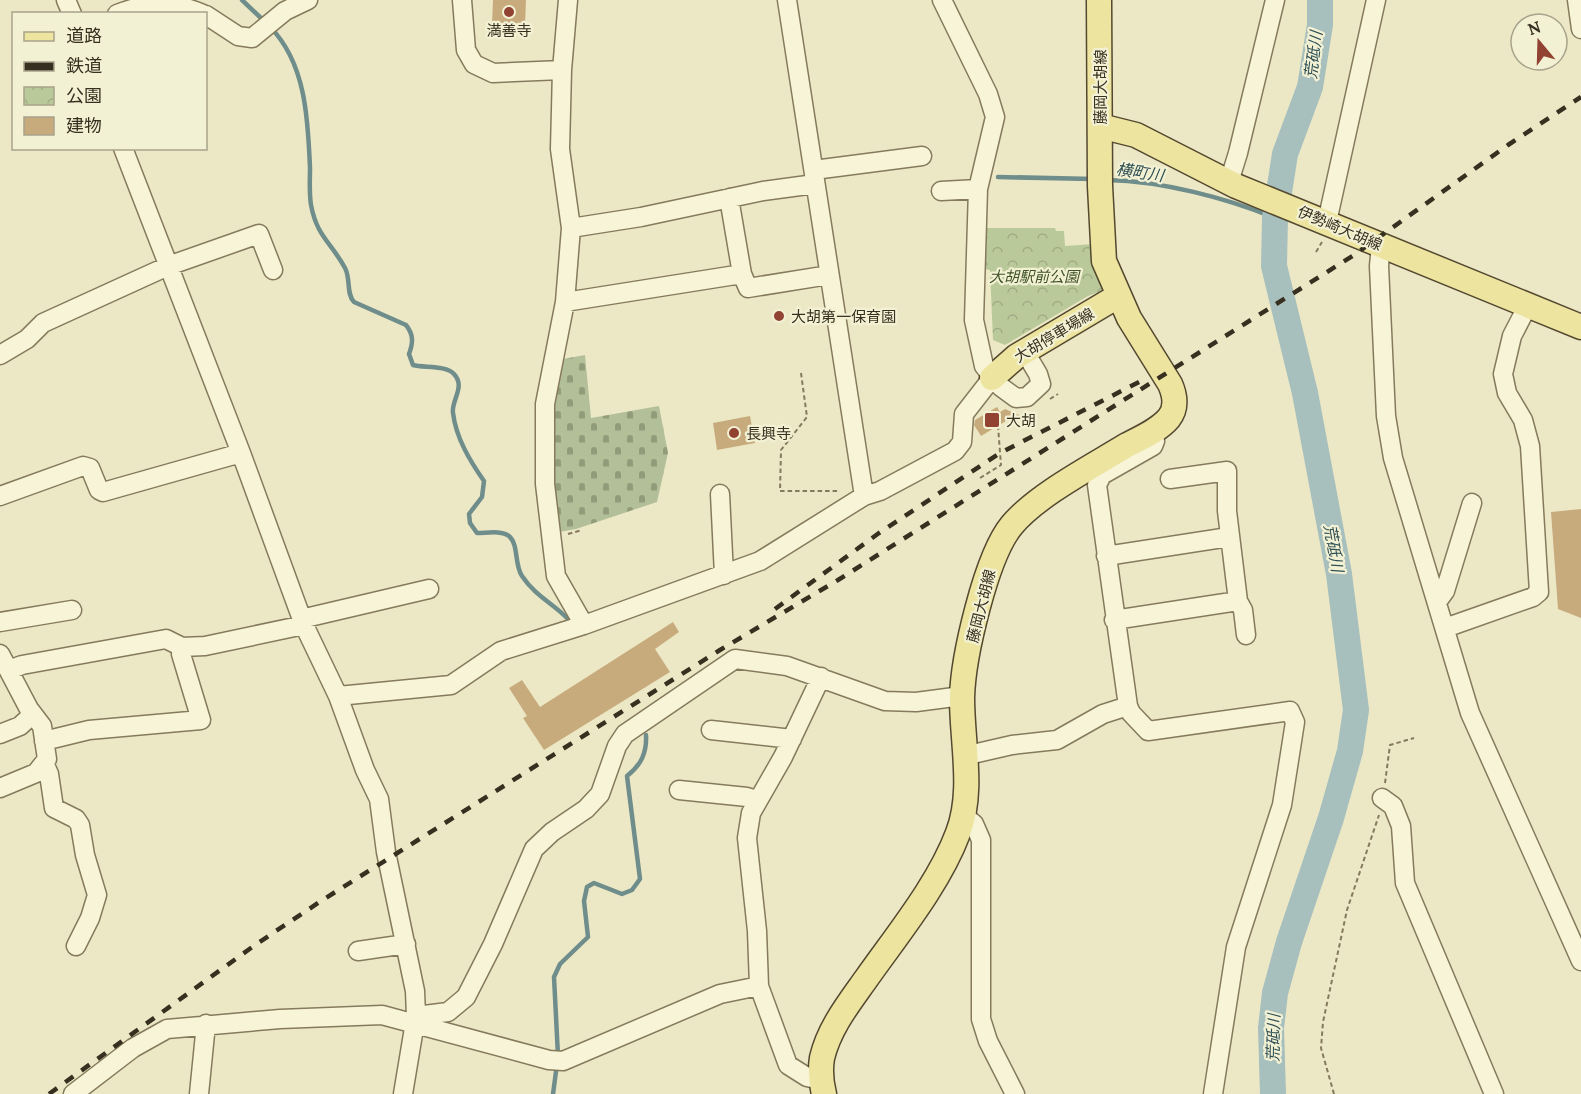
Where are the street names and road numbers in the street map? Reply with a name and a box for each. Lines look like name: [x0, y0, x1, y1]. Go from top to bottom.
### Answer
street label: 藤岡大胡線: [1091, 49, 1110, 125]
street label: 伊勢崎大胡線: [1295, 202, 1385, 254]
street label: 大胡停車場線: [1011, 304, 1097, 366]
street label: 藤岡大胡線: [963, 567, 999, 645]

